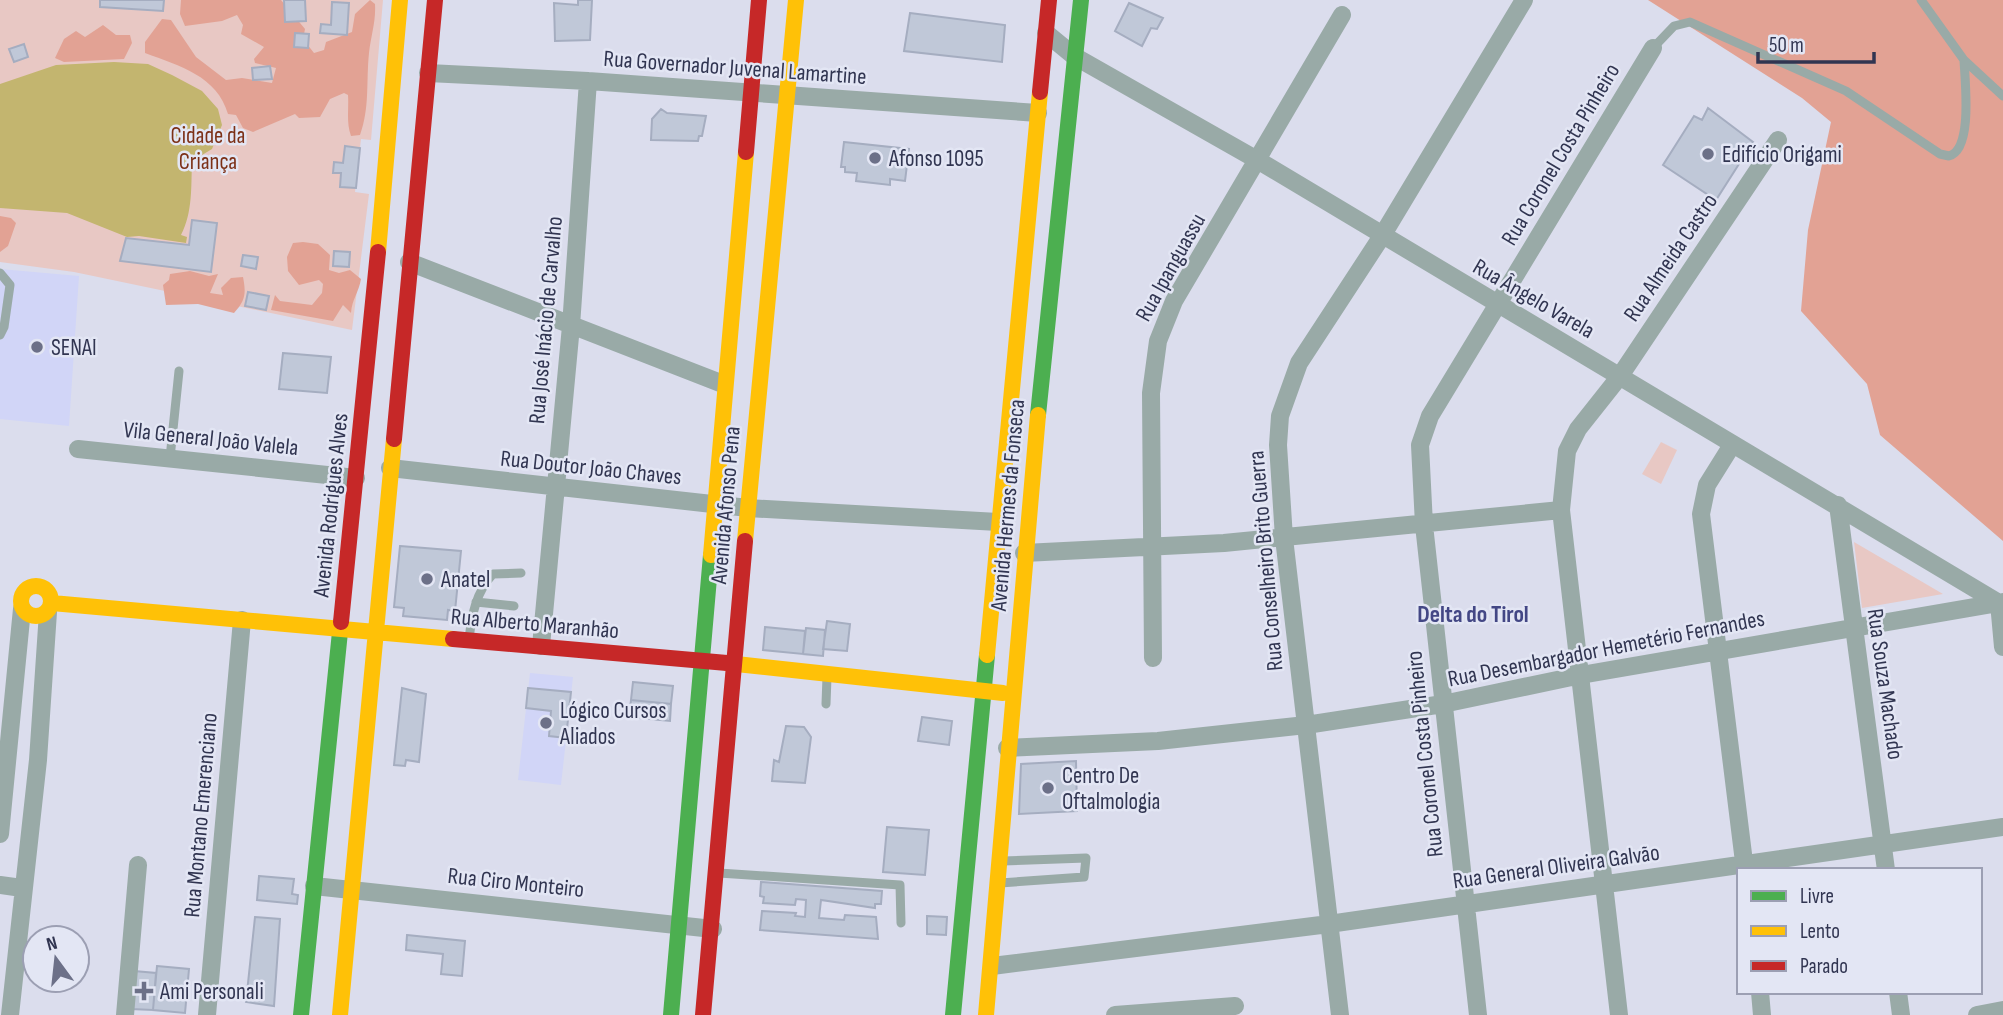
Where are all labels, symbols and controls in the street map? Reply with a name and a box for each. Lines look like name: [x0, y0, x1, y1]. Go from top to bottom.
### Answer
scale bar: [1758, 21, 1874, 65]
text: 50 m: [1769, 33, 1804, 58]
street label: Rua Governador Juvenal Lamartine: [603, 45, 867, 91]
street label: Rua Coronel Costa Pinheiro: [1496, 59, 1626, 251]
park label: Cidade da Criança: [171, 122, 245, 176]
place label: Edifício Origami: [1722, 141, 1842, 169]
place label: Afonso 1095: [888, 145, 984, 173]
marker: Edifício Origami: [1700, 146, 1716, 162]
marker: Afonso 1095: [867, 150, 883, 166]
street label: Rua Almeida Castro: [1618, 188, 1724, 327]
street label: Rua Ipanguassu: [1130, 209, 1212, 326]
street label: Rua José Inácio de Carvalho: [523, 215, 569, 425]
street label: Rua Ângelo Varela: [1468, 253, 1599, 345]
place label: SENAI: [51, 334, 97, 362]
marker: SENAI: [29, 339, 45, 355]
street label: Avenida Hermes da Fonseca: [985, 398, 1031, 613]
street label: Avenida Rodrigues Alves: [307, 412, 355, 599]
street label: Vila General João Valela: [122, 416, 300, 462]
street label: Avenida Afonso Pena: [705, 425, 747, 586]
street label: Rua Doutor João Chaves: [499, 445, 683, 491]
street label: Rua Conselheiro Brito Guerra: [1242, 450, 1290, 672]
place label: Anatel: [440, 566, 490, 594]
marker: Anatel: [419, 571, 435, 587]
district label: Delta do Tirol: [1417, 600, 1529, 629]
street label: Rua Alberto Maranhão: [450, 603, 620, 645]
street label: Rua Desembargador Hemetério Fernandes: [1445, 605, 1767, 693]
street label: Rua Souza Machado: [1861, 607, 1909, 761]
street label: Rua Coronel Costa Pinheiro: [1400, 649, 1450, 858]
place label: Lógico Cursos Aliados: [559, 697, 667, 751]
street label: Rua Montano Emerenciano: [178, 712, 224, 919]
marker: Lógico Cursos Aliados: [538, 715, 554, 731]
place label: Centro De Oftalmologia: [1062, 762, 1160, 816]
marker: Centro De Oftalmologia: [1040, 780, 1056, 796]
street label: Rua General Oliveira Galvão: [1451, 839, 1661, 895]
street label: Rua Ciro Monteiro: [446, 862, 585, 904]
legend: [1737, 868, 1982, 994]
text: Livre: [1800, 884, 1834, 909]
text: Lento: [1800, 919, 1840, 944]
north arrow: [21, 924, 91, 994]
text: N: [44, 932, 60, 956]
text: Parado: [1800, 954, 1848, 979]
place label: Ami Personali: [159, 978, 264, 1006]
marker: Ami Personali: [134, 981, 154, 1001]

